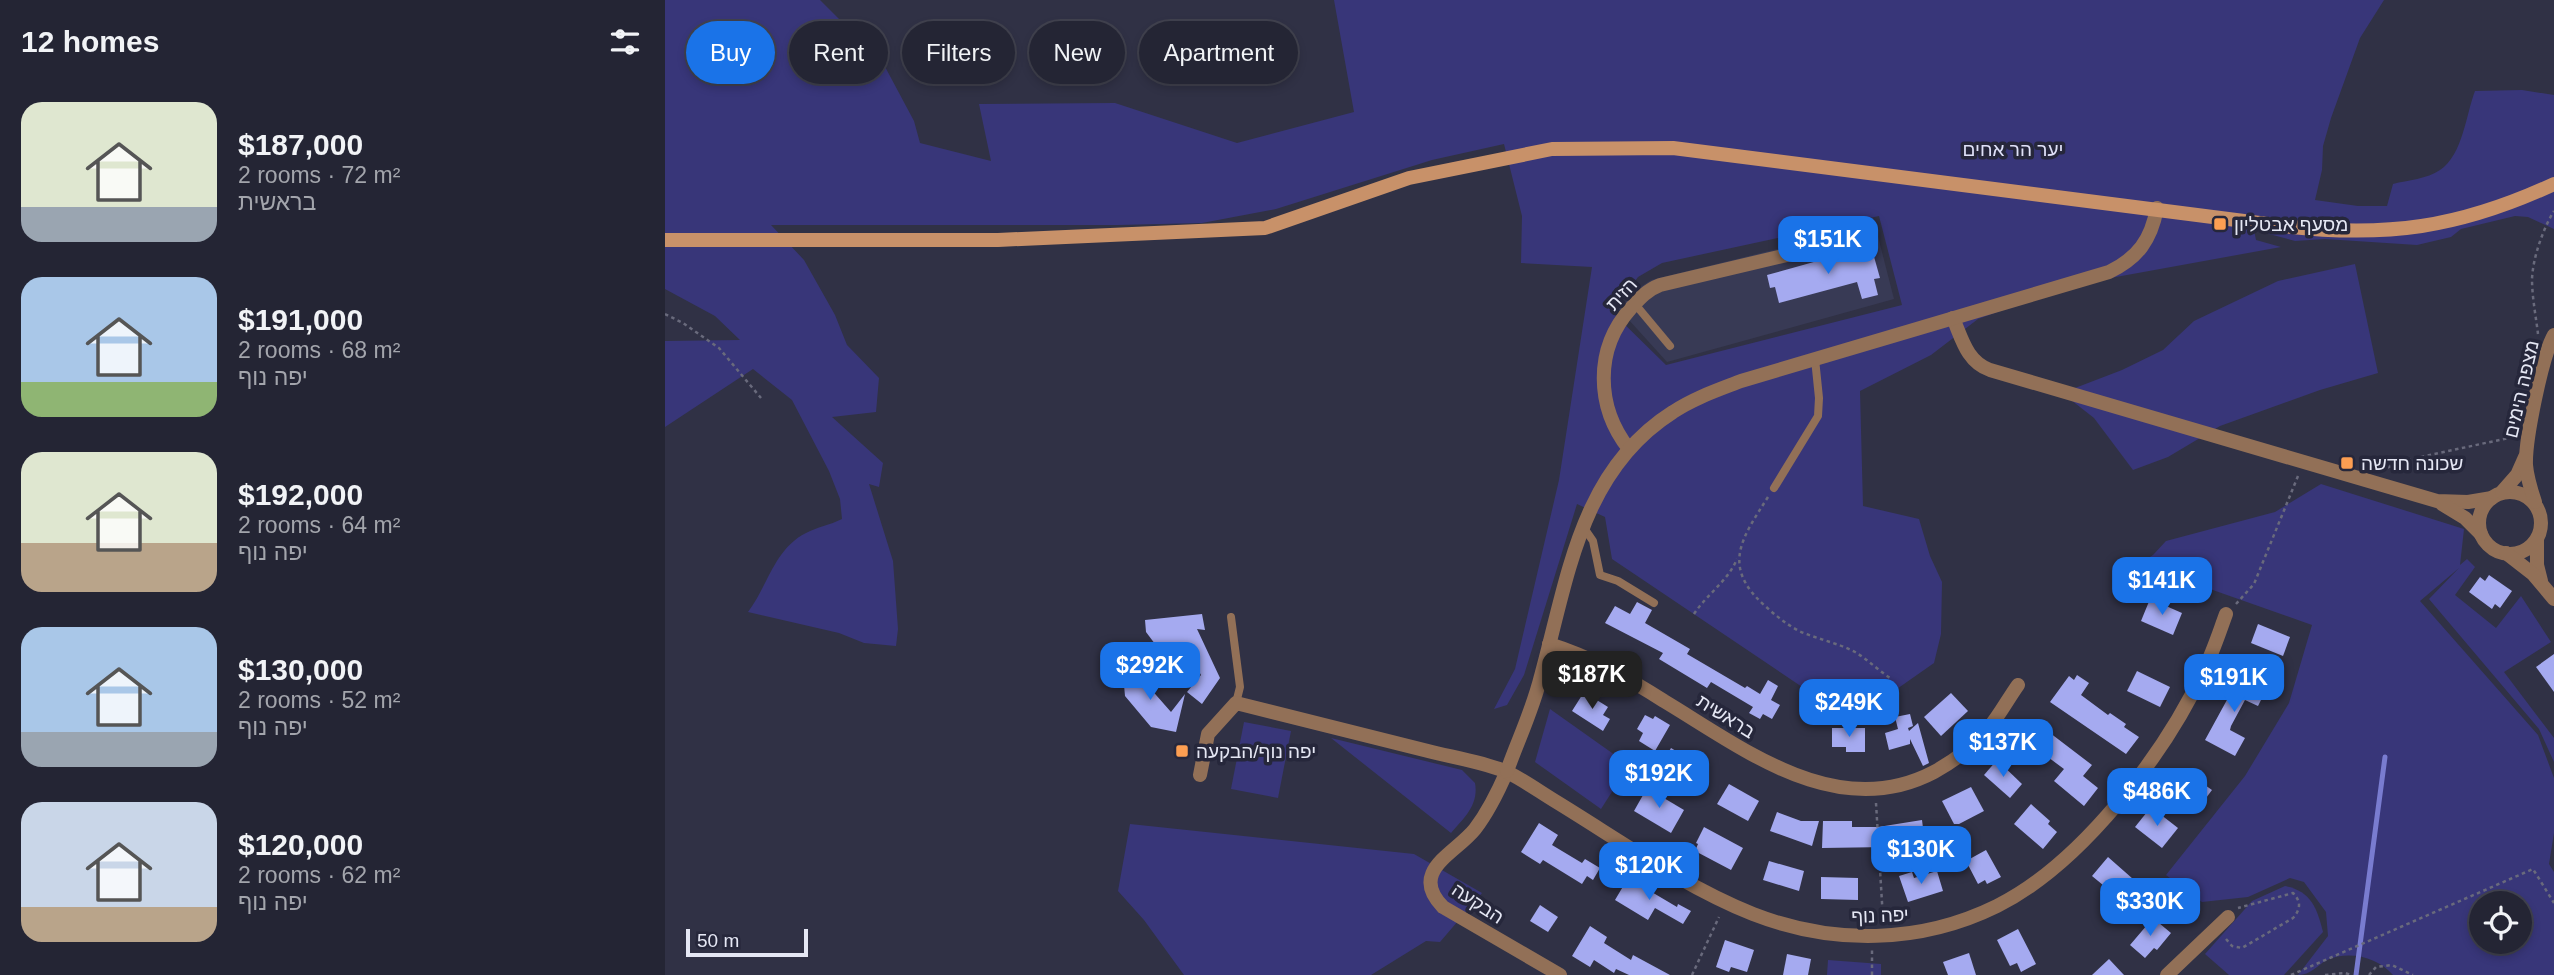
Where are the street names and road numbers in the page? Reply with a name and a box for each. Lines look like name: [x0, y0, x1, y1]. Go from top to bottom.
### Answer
street label: הזית: [1602, 274, 1641, 315]
street label: מצפה הימים: [2500, 338, 2543, 440]
street label: בראשית: [1693, 690, 1759, 742]
street label: הבקעה: [1448, 879, 1507, 928]
street label: יפה נוף: [1851, 904, 1909, 927]

